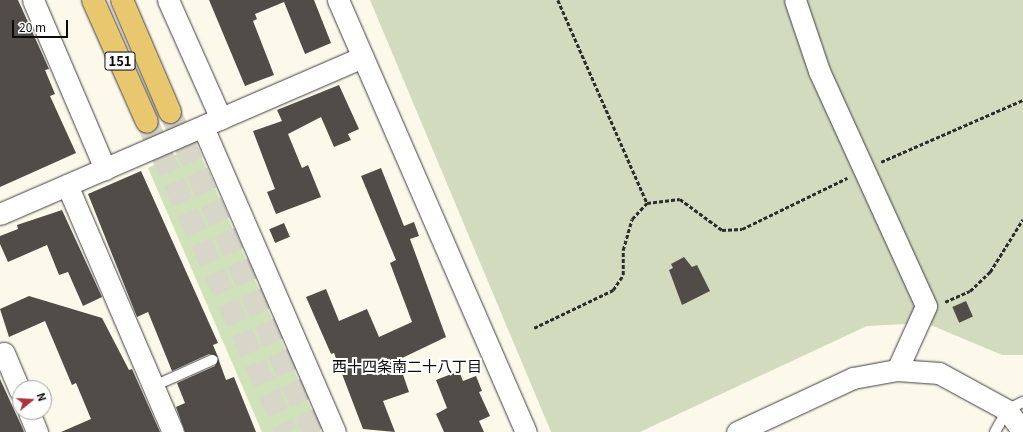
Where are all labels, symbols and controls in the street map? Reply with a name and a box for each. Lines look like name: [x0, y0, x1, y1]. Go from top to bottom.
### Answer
scale bar: [14, 12, 70, 38]
text: 20 m: [19, 18, 46, 35]
road number: 151: [104, 50, 136, 72]
district label: 西十四条南二十八丁目: [332, 357, 482, 375]
north arrow: [12, 380, 52, 420]
text: N: [34, 390, 51, 403]

